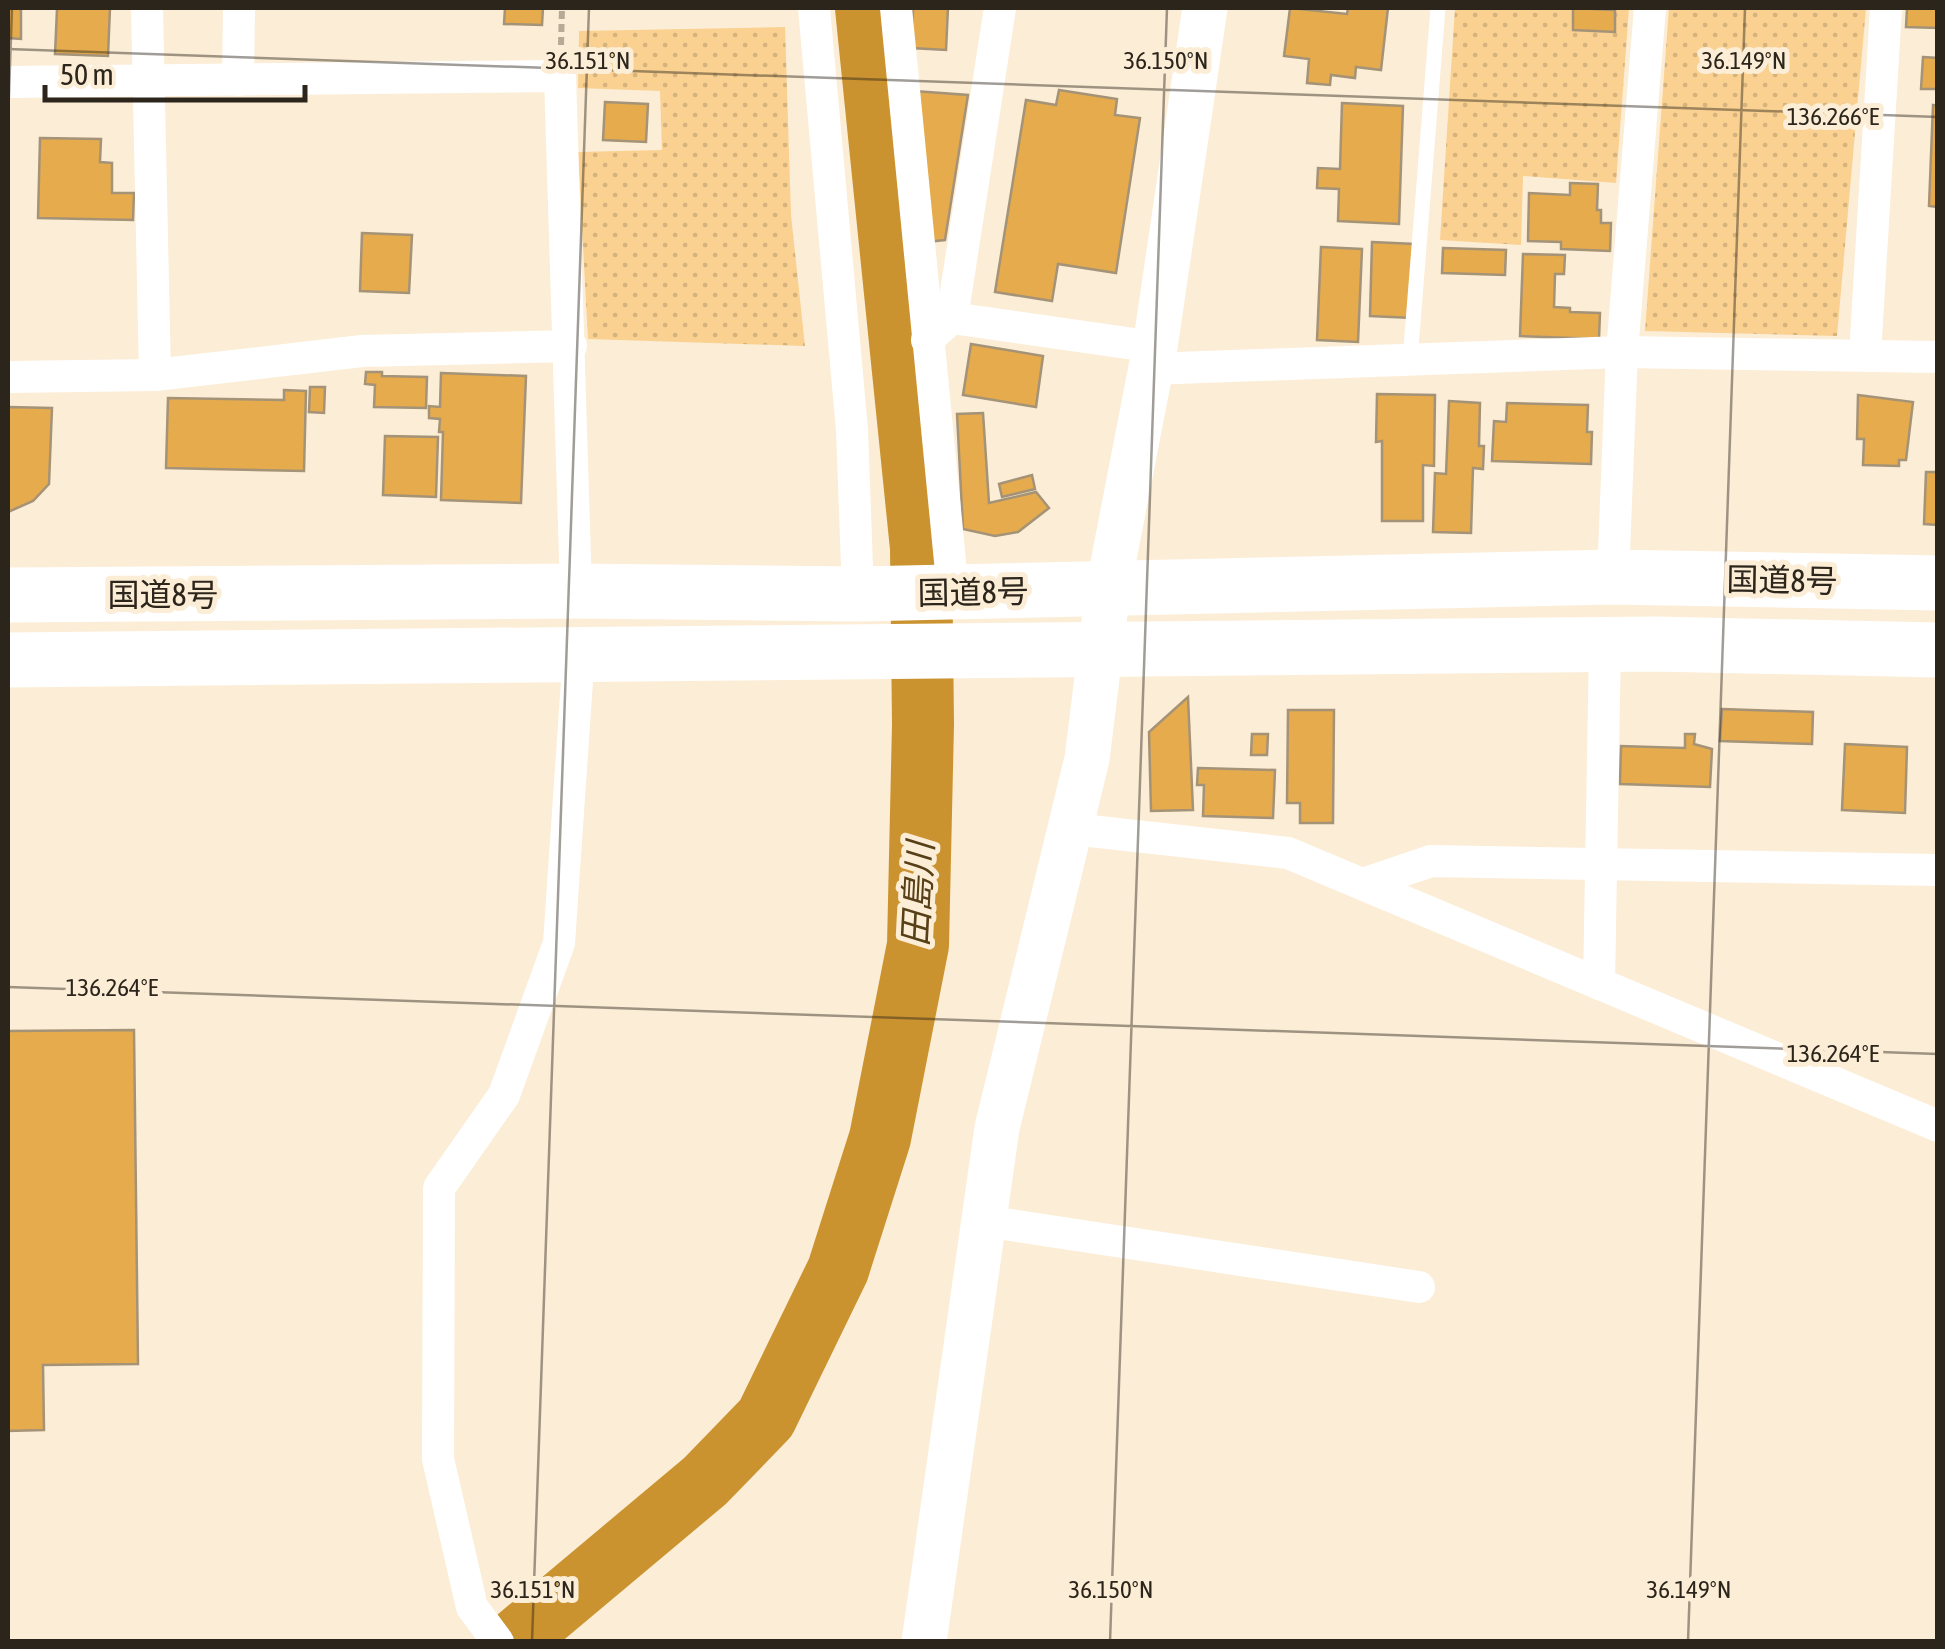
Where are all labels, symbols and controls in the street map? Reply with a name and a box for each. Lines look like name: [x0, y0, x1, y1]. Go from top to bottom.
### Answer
scale bar: [45, 40, 305, 102]
text: 36.151°N: [546, 46, 630, 74]
text: 36.150°N: [1124, 46, 1208, 74]
text: 36.149°N: [1702, 46, 1786, 74]
text: 50 m: [60, 57, 114, 91]
text: 136.266°E: [1787, 102, 1880, 130]
street label: 国道8号: [1726, 561, 1838, 599]
street label: 国道8号: [917, 573, 1029, 611]
street label: 国道8号: [107, 576, 219, 613]
water label: 田島川: [894, 837, 940, 947]
text: 136.264°E: [66, 973, 159, 1001]
text: 136.264°E: [1787, 1039, 1880, 1067]
text: 36.151°N: [491, 1575, 575, 1603]
text: 36.150°N: [1069, 1575, 1153, 1603]
text: 36.149°N: [1647, 1575, 1731, 1603]

